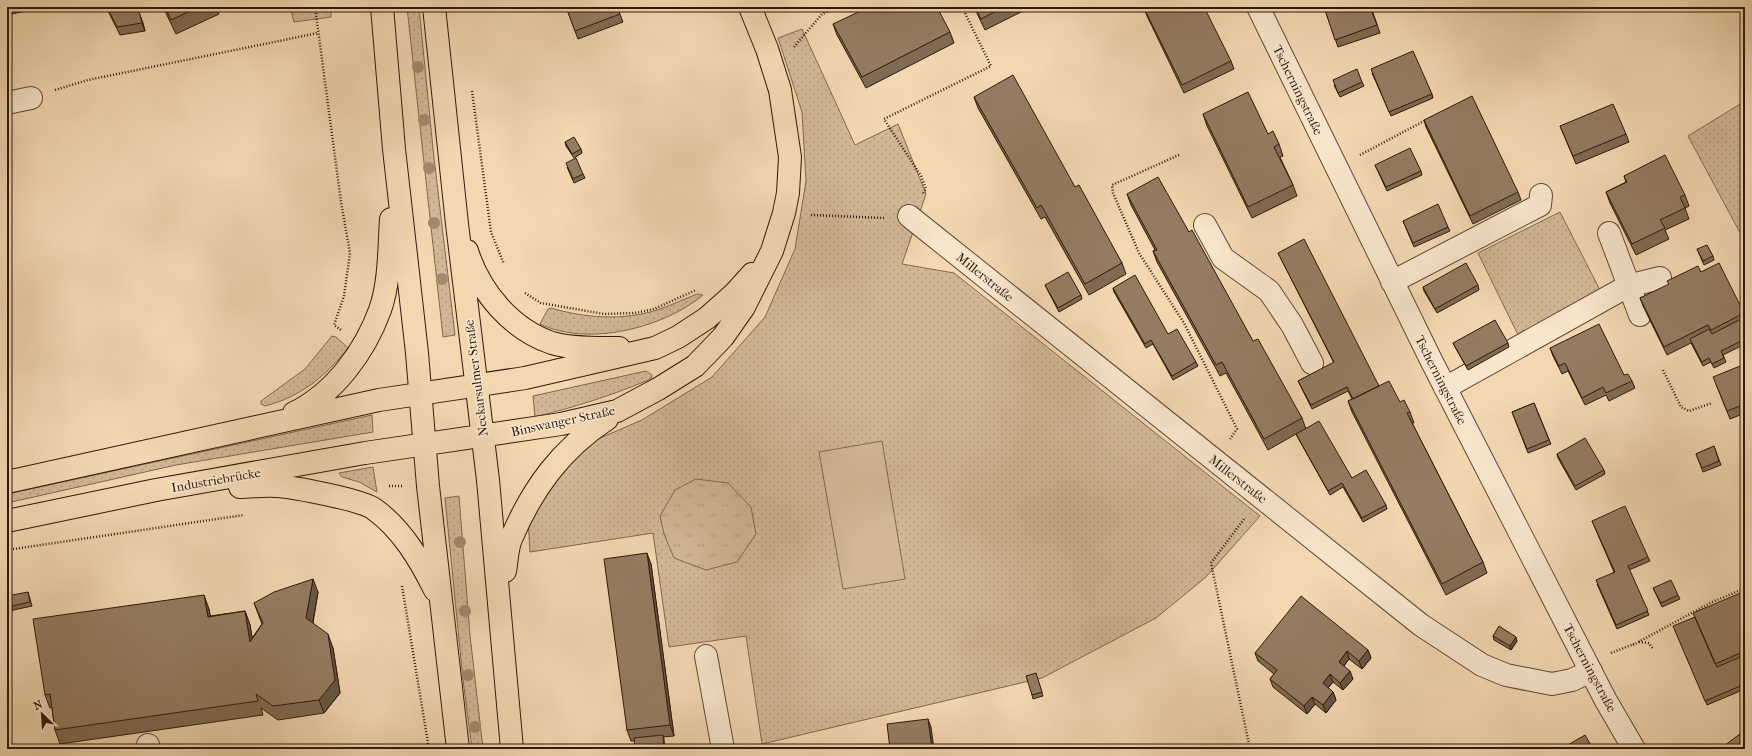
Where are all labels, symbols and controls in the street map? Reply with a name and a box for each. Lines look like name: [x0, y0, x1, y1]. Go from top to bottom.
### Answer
street label: Tscherningstraße: [1270, 43, 1326, 138]
street label: Millerstraße: [953, 249, 1017, 305]
street label: Neckarsulmer Straße: [461, 318, 491, 437]
street label: Tscherningstraße: [1412, 333, 1470, 427]
street label: Binswanger Straße: [510, 403, 617, 439]
street label: Millerstraße: [1206, 452, 1270, 507]
street label: Industriebrücke: [170, 465, 262, 495]
street label: Tscherningstraße: [1560, 621, 1620, 715]
north arrow: [22, 694, 62, 734]
text: N: [31, 697, 45, 713]

